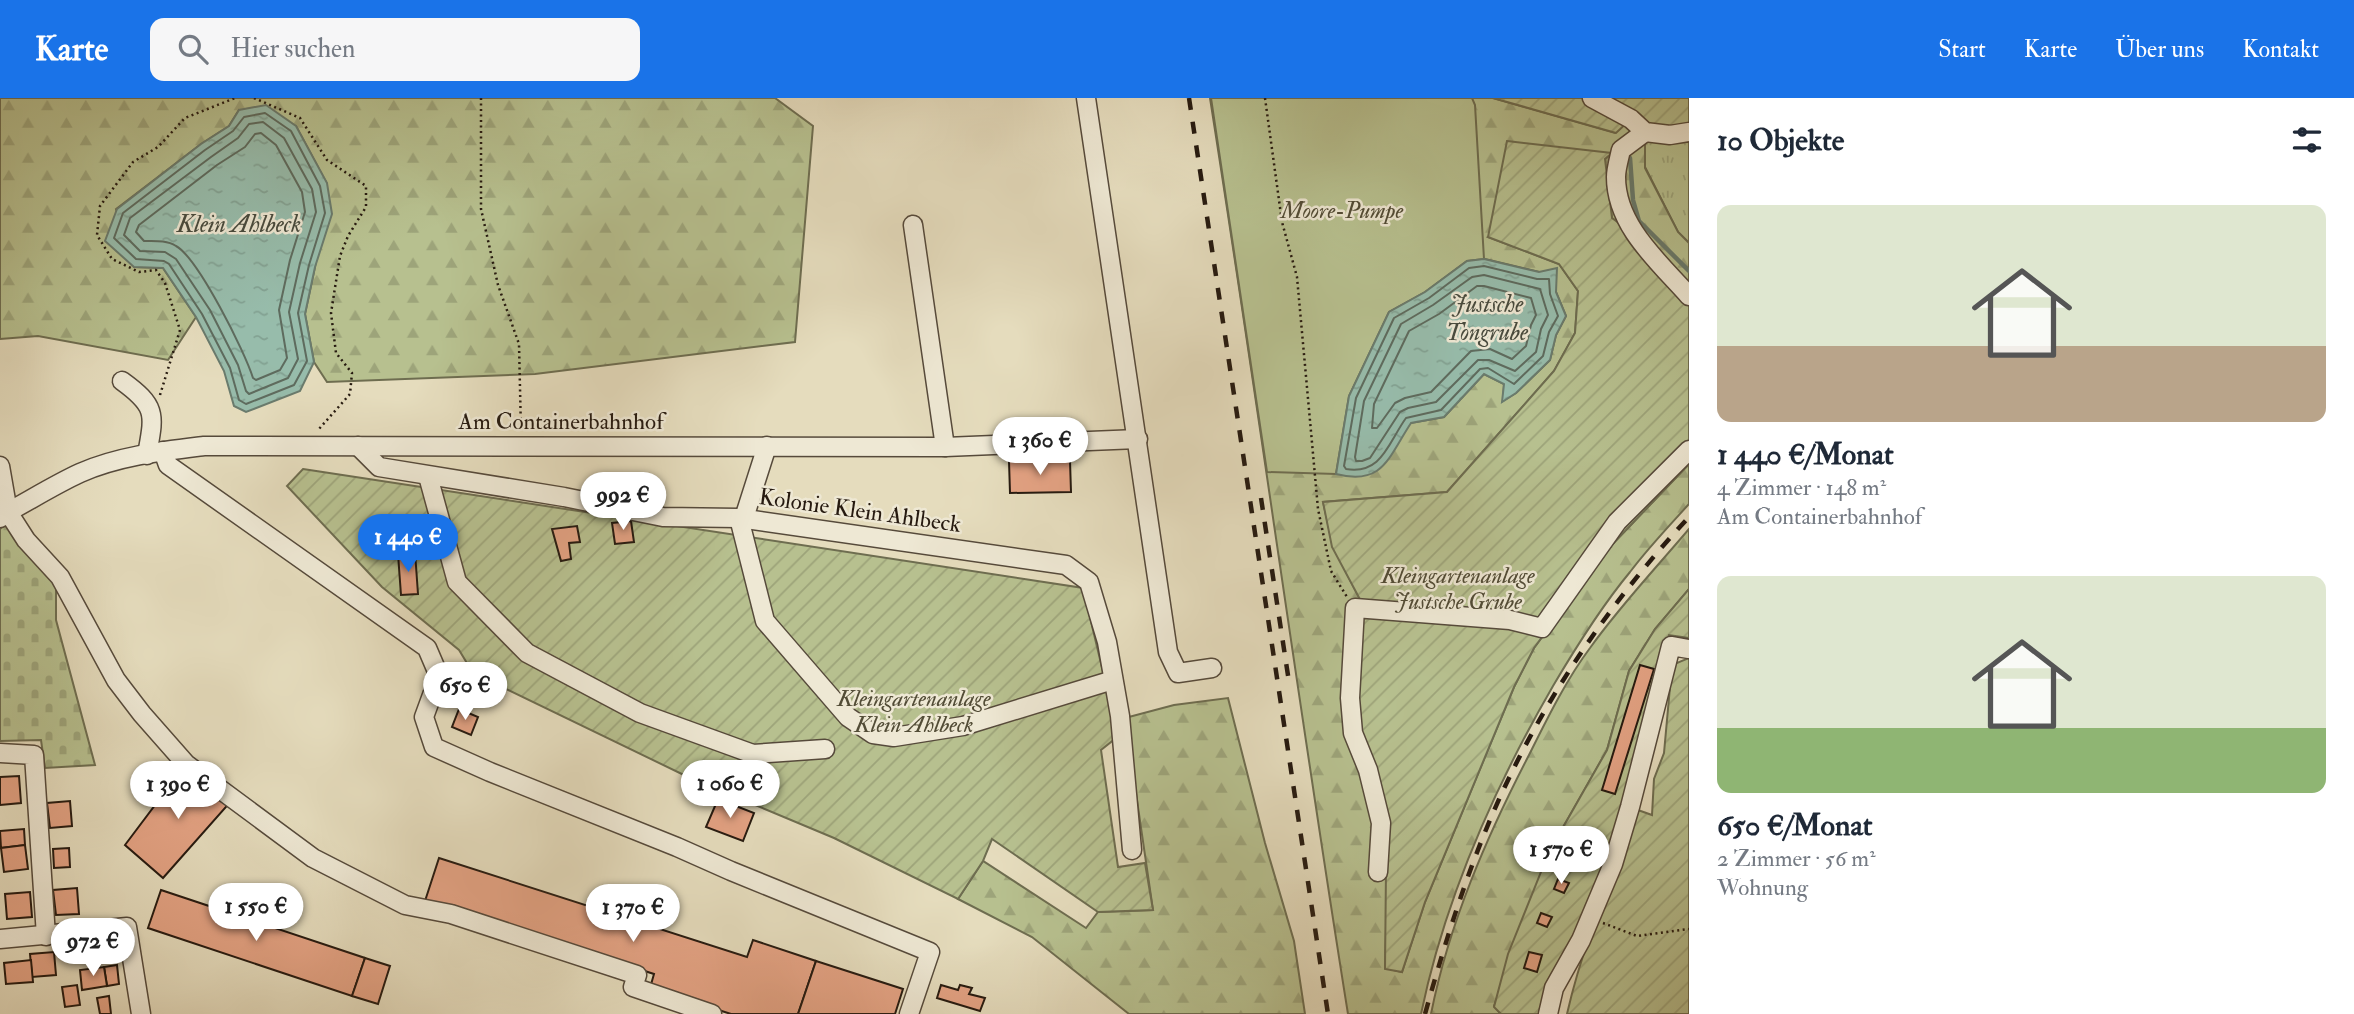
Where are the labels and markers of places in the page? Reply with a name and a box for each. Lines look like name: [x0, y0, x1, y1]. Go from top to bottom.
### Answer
pin: 1 360 €: [975, 418, 1105, 477]
pin: 992 €: [574, 472, 672, 532]
pin: 1 440 €: [343, 514, 473, 574]
pin: 650 €: [416, 662, 514, 722]
pin: 1 060 €: [665, 760, 795, 820]
pin: 1 390 €: [113, 762, 243, 821]
pin: 1 570 €: [1496, 826, 1626, 886]
pin: 1 550 €: [191, 884, 321, 943]
pin: 1 370 €: [568, 884, 698, 944]
pin: 972 €: [44, 918, 142, 978]

